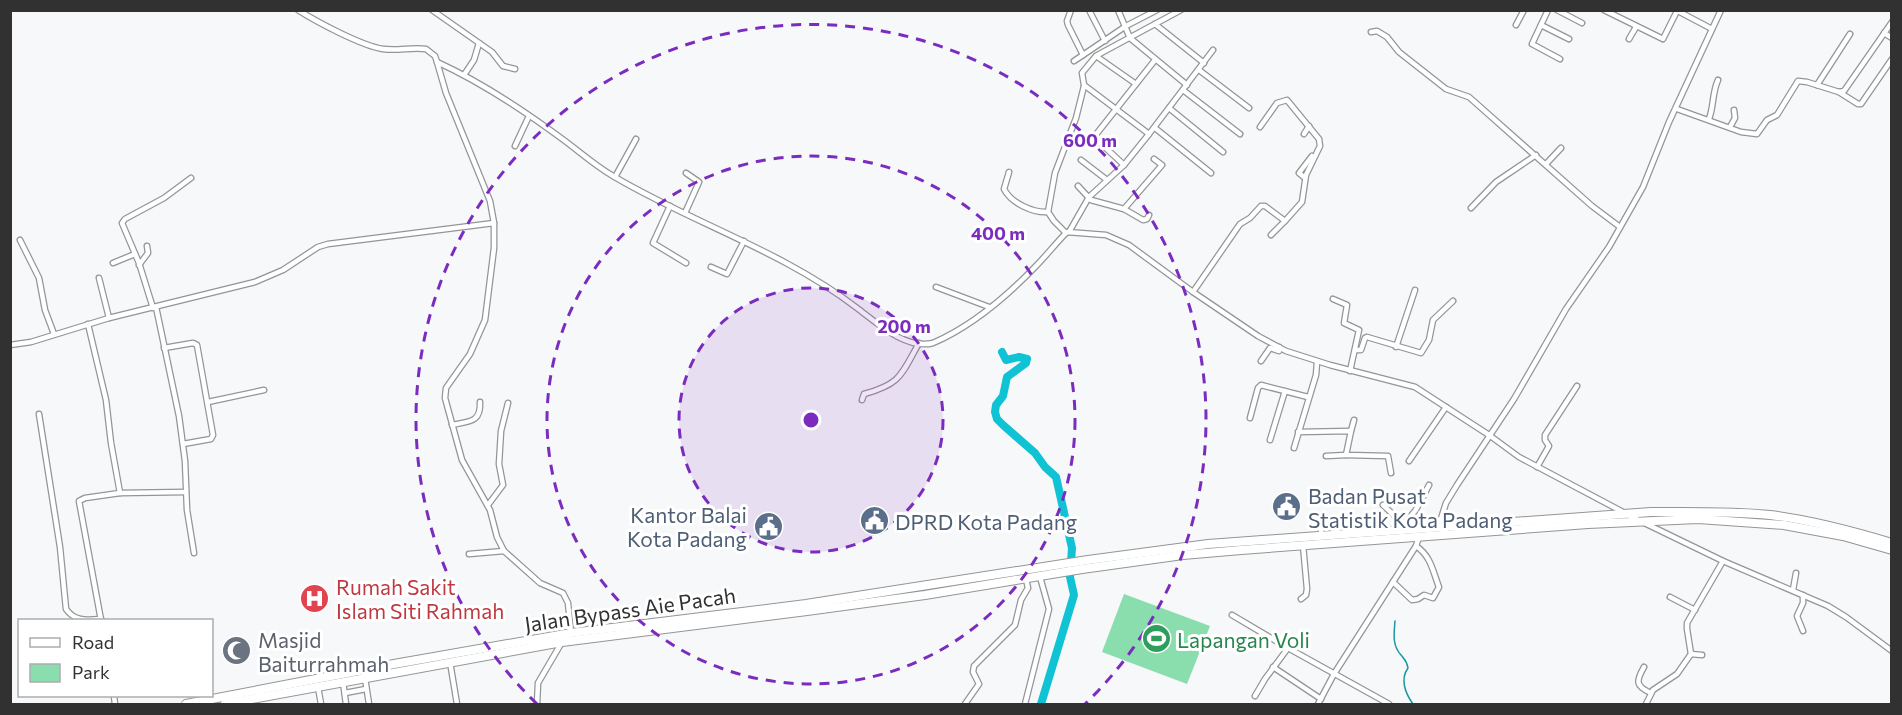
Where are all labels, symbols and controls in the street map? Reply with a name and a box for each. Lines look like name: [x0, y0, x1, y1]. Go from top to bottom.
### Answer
text: 600 m: [1063, 129, 1117, 151]
text: 400 m: [971, 222, 1025, 244]
text: 200 m: [877, 315, 931, 337]
centre of rings: [801, 410, 821, 430]
place label: Badan Pusat Statistik Kota Padang: [1308, 483, 1513, 532]
public building icon: Badan Pusat Statistik Kota Padang: [1271, 491, 1303, 523]
place label: Kantor Balai Kota Padang: [627, 502, 747, 551]
public building icon: DPRD Kota Padang: [858, 505, 890, 537]
place label: DPRD Kota Padang: [895, 509, 1077, 534]
public building icon: Kantor Balai Kota Padang: [752, 510, 784, 542]
place label: Rumah Sakit Islam Siti Rahmah: [336, 574, 504, 623]
hospital icon: Rumah Sakit Islam Siti Rahmah: [299, 582, 331, 614]
street label: Jalan Bypass Aie Pacah: [523, 582, 737, 636]
legend: [18, 619, 213, 697]
sports icon: Lapangan Voli: [1140, 623, 1172, 655]
place label: Masjid Baiturrahmah: [258, 627, 389, 676]
place label: Lapangan Voli: [1177, 627, 1310, 652]
text: Road: [72, 631, 114, 653]
mosque icon: Masjid Baiturrahmah: [221, 635, 253, 667]
text: Park: [72, 661, 110, 683]

